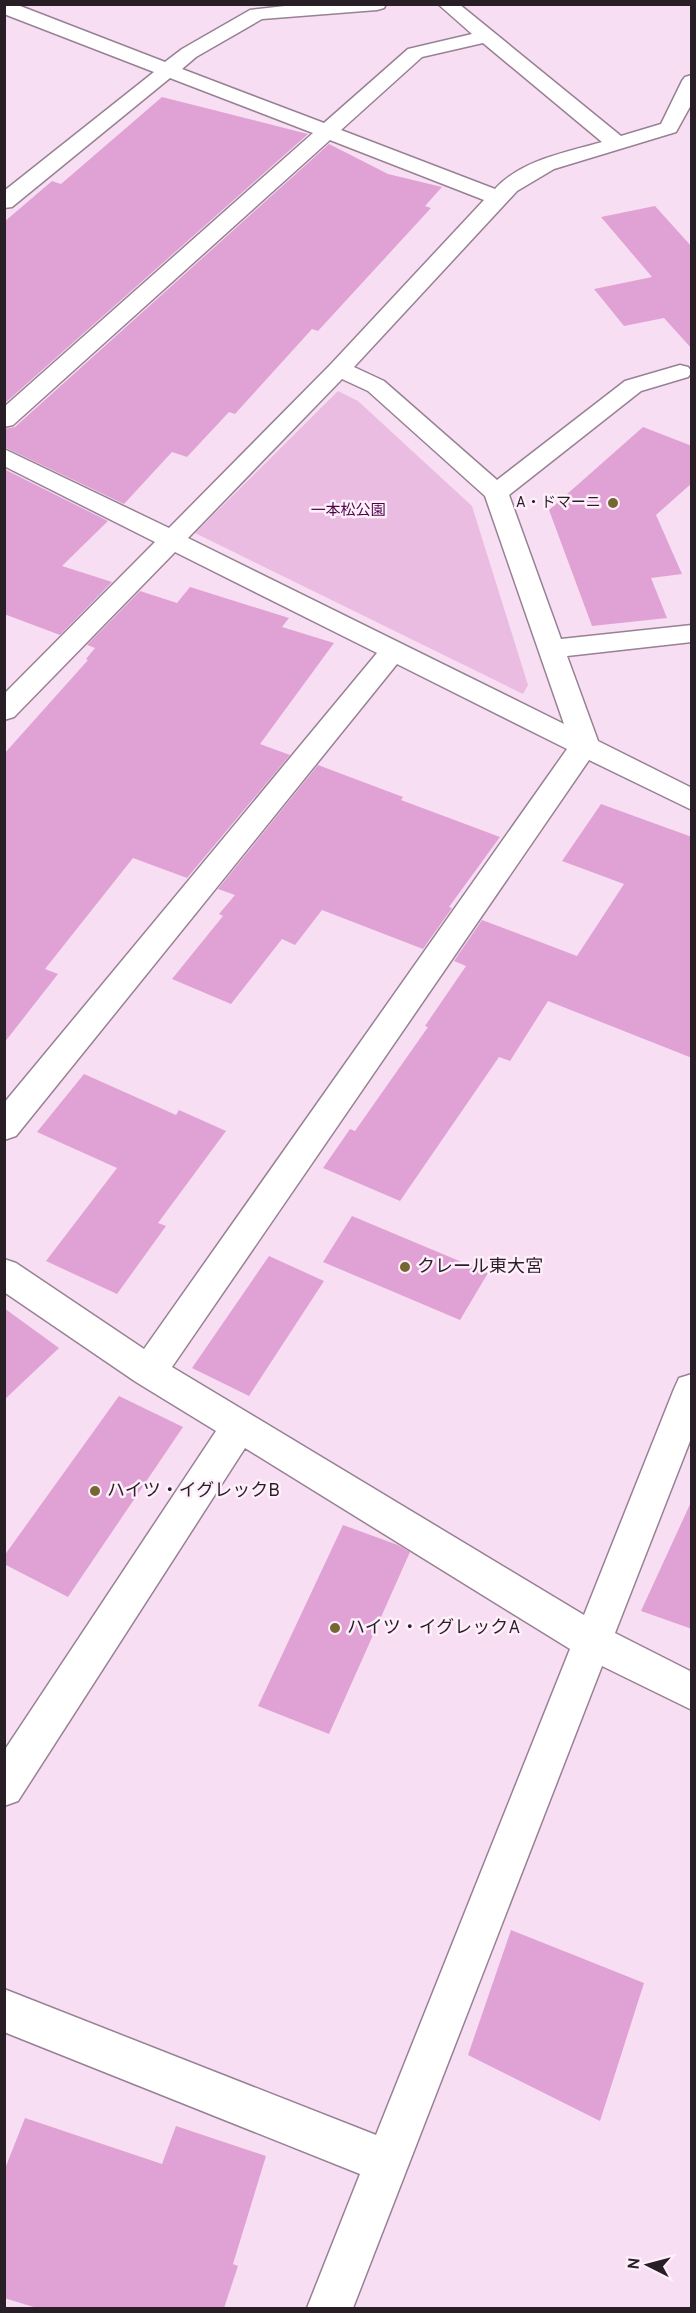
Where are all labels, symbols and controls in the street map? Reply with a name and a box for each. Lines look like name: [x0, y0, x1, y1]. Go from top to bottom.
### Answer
place label: A・ドマーニ: [516, 494, 601, 513]
marker: A・ドマーニ: [606, 496, 620, 510]
park label: 一本松公園: [310, 502, 386, 521]
place label: クレール東大宮: [417, 1256, 543, 1279]
marker: クレール東大宮: [398, 1260, 412, 1274]
place label: ハイツ・イグレックB: [107, 1480, 280, 1503]
marker: ハイツ・イグレックB: [88, 1484, 102, 1498]
place label: ハイツ・イグレックA: [347, 1617, 521, 1640]
marker: ハイツ・イグレックA: [328, 1621, 342, 1635]
north arrow: [618, 2235, 678, 2295]
text: N: [625, 2257, 646, 2270]

